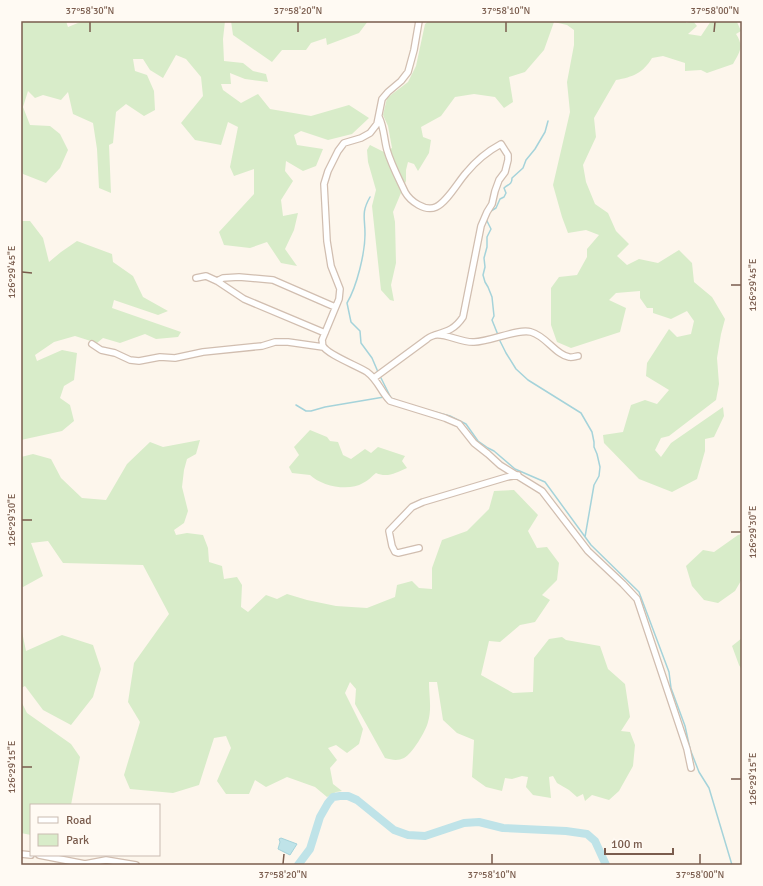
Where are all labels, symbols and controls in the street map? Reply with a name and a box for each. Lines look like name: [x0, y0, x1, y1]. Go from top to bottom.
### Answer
text: 37°58'30"N: [66, 5, 114, 17]
text: 37°58'20"N: [274, 5, 322, 17]
text: 37°58'10"N: [482, 5, 530, 17]
text: 37°58'00"N: [691, 5, 739, 17]
text: 126°29'45"E: [6, 245, 18, 299]
text: 126°29'45"E: [747, 258, 759, 312]
text: 126°29'30"E: [6, 493, 18, 547]
text: 126°29'30"E: [747, 505, 759, 559]
text: 126°29'15"E: [6, 740, 18, 794]
text: 126°29'15"E: [747, 752, 759, 806]
legend: [30, 804, 160, 856]
text: Road: [66, 813, 92, 828]
scale bar: [605, 830, 673, 856]
text: Park: [66, 833, 89, 848]
text: 100 m: [611, 837, 643, 852]
text: 37°58'20"N: [259, 869, 307, 881]
text: 37°58'10"N: [468, 869, 516, 881]
text: 37°58'00"N: [676, 869, 724, 881]

